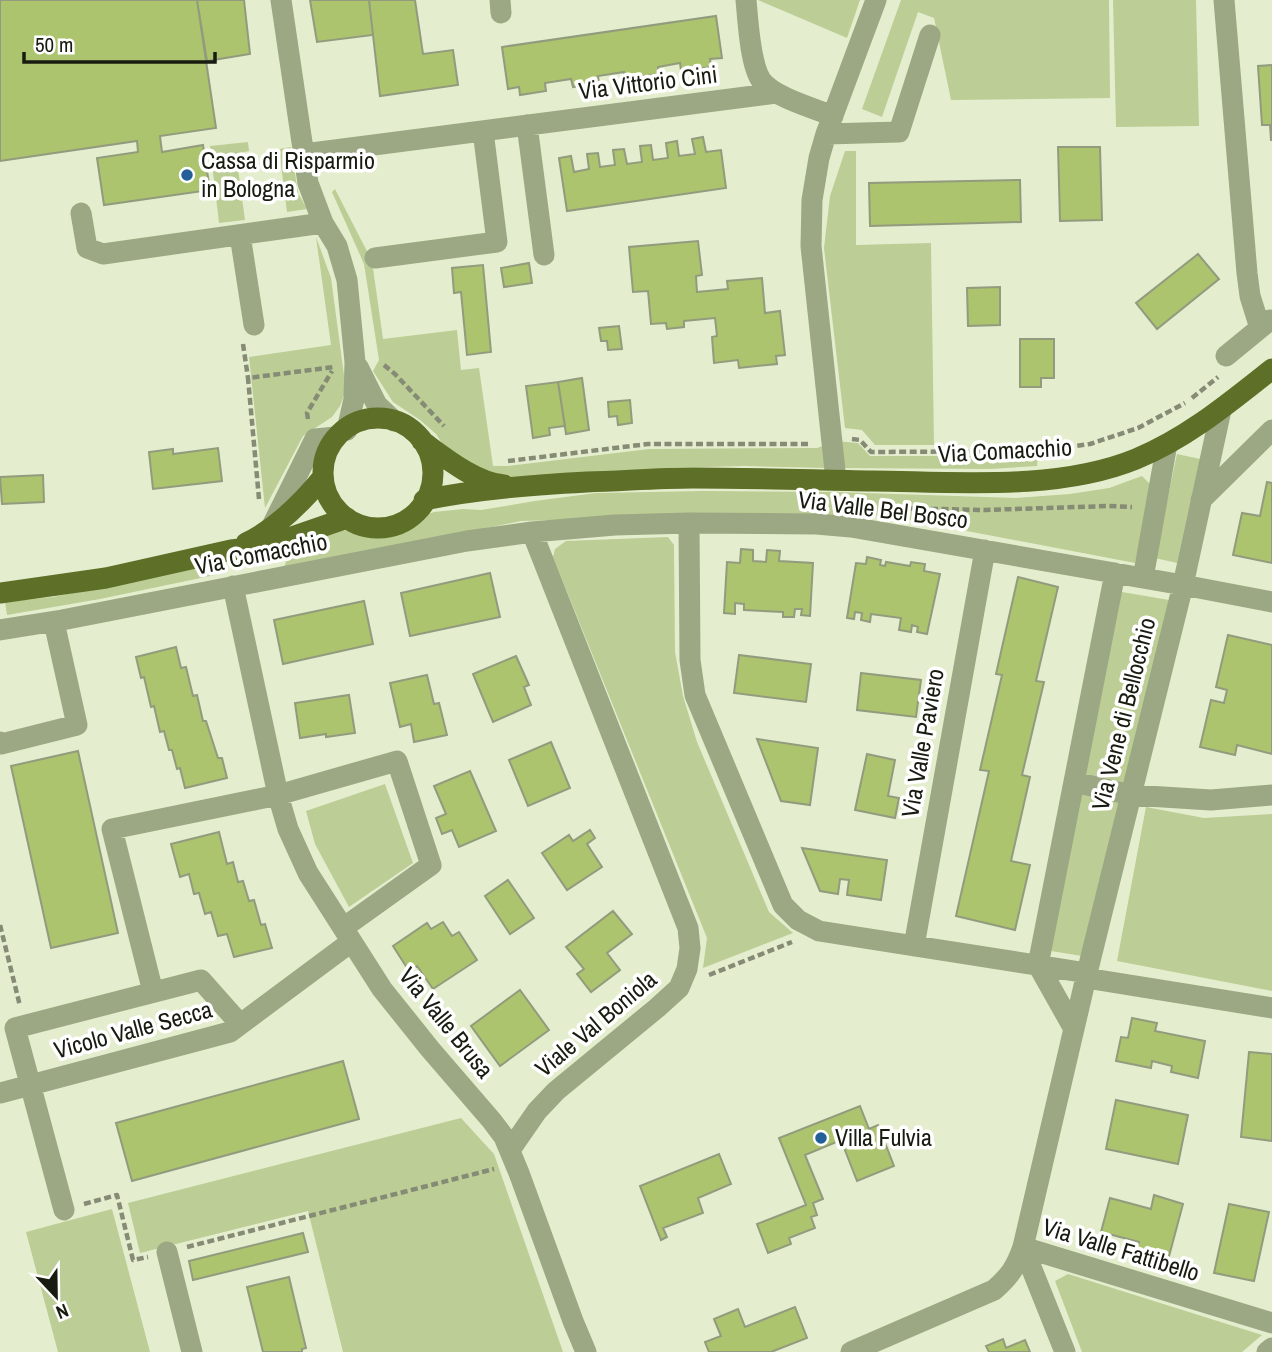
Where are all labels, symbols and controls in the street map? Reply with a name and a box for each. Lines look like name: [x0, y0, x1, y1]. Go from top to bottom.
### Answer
scale bar: [24, 21, 215, 65]
text: 50 m: [35, 30, 73, 59]
street label: Via Vittorio Cini: [577, 58, 719, 106]
place label: Cassa di Risparmio in Bologna: [201, 144, 375, 204]
marker: Cassa di Risparmio in Bologna: [179, 167, 195, 183]
street label: Via Comacchio: [937, 431, 1073, 469]
street label: Via Valle Bel Bosco: [796, 483, 970, 535]
street label: Via Comacchio: [192, 525, 330, 582]
street label: Via Vene di Bellocchio: [1084, 614, 1162, 814]
street label: Via Valle Paviero: [893, 666, 951, 820]
street label: Via Valle Brusa: [392, 960, 501, 1085]
street label: Viale Val Boniola: [528, 963, 663, 1083]
street label: Vicolo Valle Secca: [50, 993, 215, 1065]
place label: Villa Fulvia: [835, 1121, 932, 1153]
marker: Villa Fulvia: [813, 1130, 829, 1146]
street label: Via Valle Fattibello: [1039, 1210, 1204, 1288]
north arrow: [21, 1261, 91, 1331]
text: N: [52, 1298, 72, 1326]

